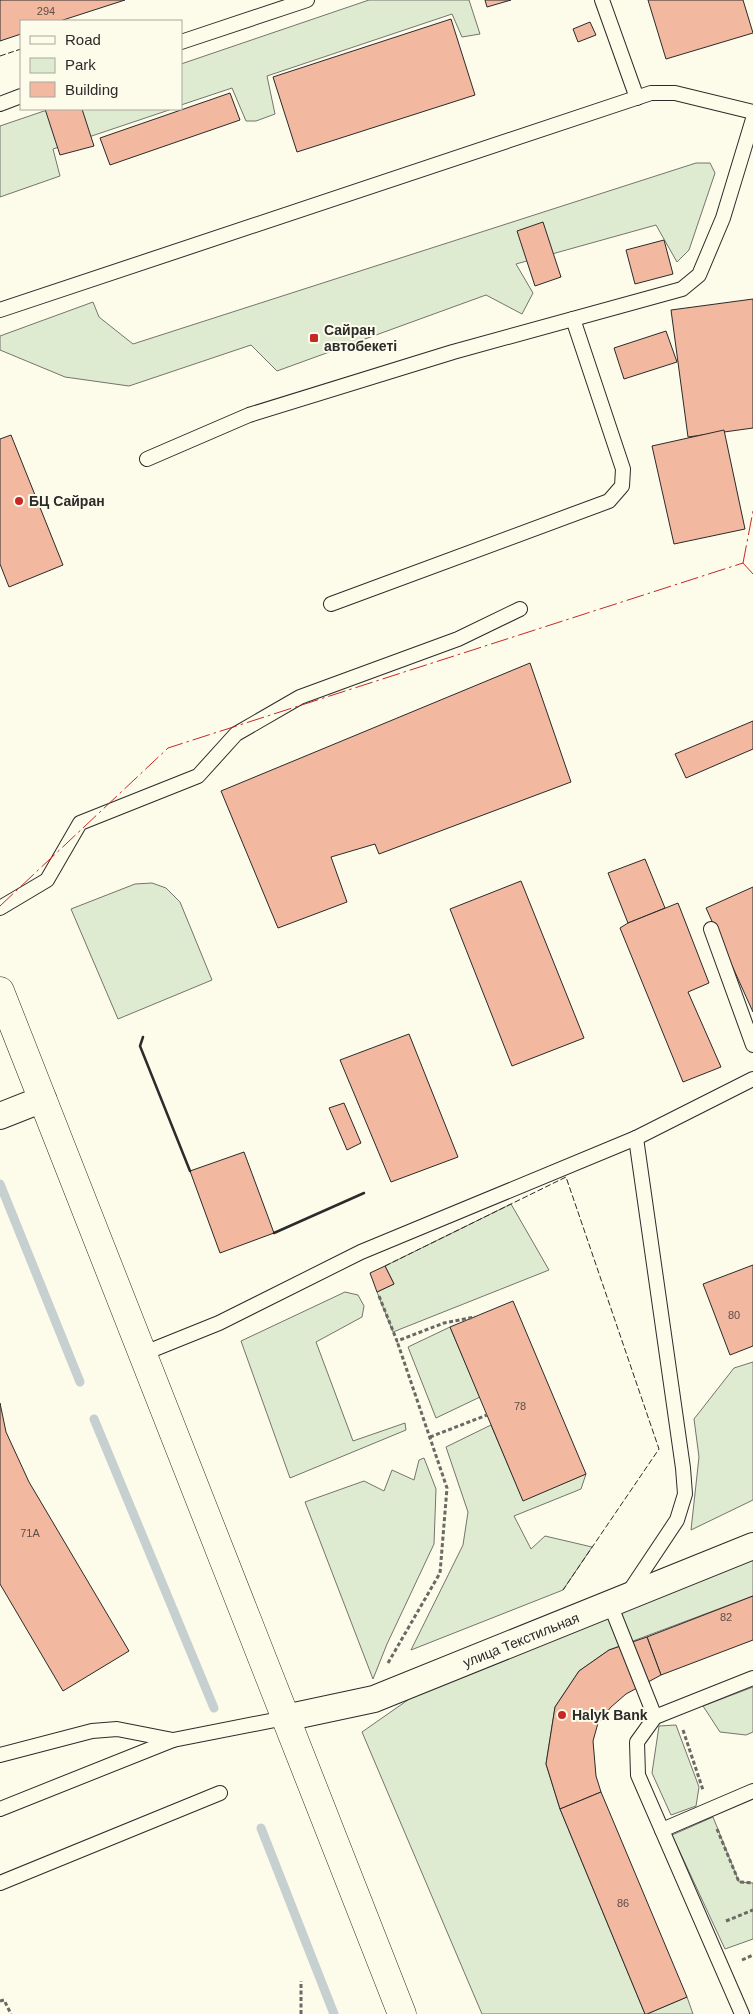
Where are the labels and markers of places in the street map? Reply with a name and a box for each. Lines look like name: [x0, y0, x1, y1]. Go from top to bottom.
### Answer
place label: Сайран автобекеті: [324, 322, 397, 354]
marker: Сайран автобекеті: [308, 332, 320, 344]
place label: БЦ Сайран: [29, 493, 105, 509]
marker: БЦ Сайран: [13, 495, 25, 507]
place label: Halyk Bank: [572, 1707, 648, 1723]
marker: Halyk Bank: [556, 1709, 568, 1721]

